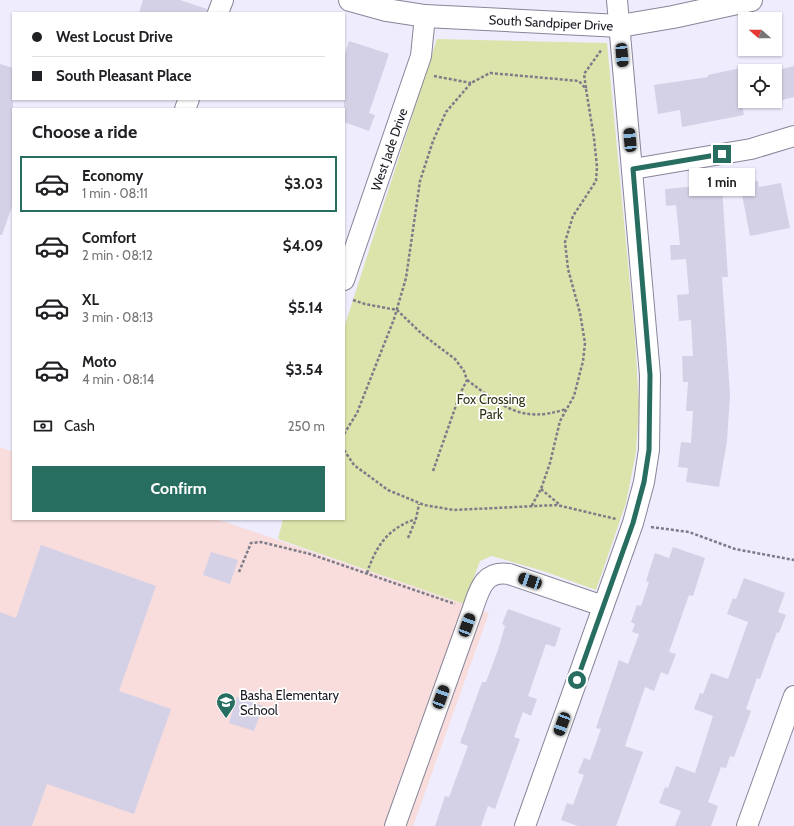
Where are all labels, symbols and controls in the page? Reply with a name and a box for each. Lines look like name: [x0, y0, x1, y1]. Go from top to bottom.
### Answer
street label: South Sandpiper Drive: [488, 11, 614, 34]
north arrow: [738, 12, 782, 56]
map controls: [738, 12, 782, 108]
text: West Locust Drive: [56, 28, 173, 46]
car: [615, 43, 629, 67]
button: locate: [738, 64, 782, 108]
text: South Pleasant Place: [56, 67, 192, 85]
street label: West Jade Drive: [367, 106, 411, 193]
text: Choose a ride: [32, 121, 137, 143]
car: [623, 128, 637, 152]
route end: [713, 145, 731, 163]
icon: car: [34, 166, 70, 202]
text: Economy: [82, 167, 143, 185]
callout: 1 min: [689, 168, 755, 196]
text: 1 min: [707, 174, 737, 190]
text: $3.03: [284, 175, 323, 193]
text: 1 min · 08:11: [82, 185, 148, 201]
icon: car: [34, 228, 70, 264]
text: Comfort: [82, 229, 136, 247]
text: $4.09: [283, 237, 323, 255]
text: 2 min · 08:12: [82, 247, 153, 263]
icon: car: [34, 290, 70, 326]
text: XL: [82, 291, 99, 309]
text: $5.14: [288, 299, 323, 317]
text: 3 min · 08:13: [82, 309, 153, 325]
icon: car: [34, 352, 70, 388]
text: Moto: [82, 353, 116, 371]
text: $3.54: [286, 361, 323, 379]
text: 4 min · 08:14: [82, 371, 154, 387]
park label: Fox Crossing Park: [457, 391, 526, 422]
icon: cash: [32, 415, 54, 437]
text: Cash: [64, 417, 95, 435]
text: 250 m: [288, 418, 325, 434]
button: Confirm: [32, 466, 325, 512]
car: [517, 571, 543, 591]
car: [457, 612, 477, 638]
route start: [568, 671, 586, 689]
car: [431, 684, 451, 710]
place label: Basha Elementary School: [240, 687, 339, 718]
school or university icon: Basha Elementary School: [215, 691, 237, 719]
car: [552, 711, 572, 737]

